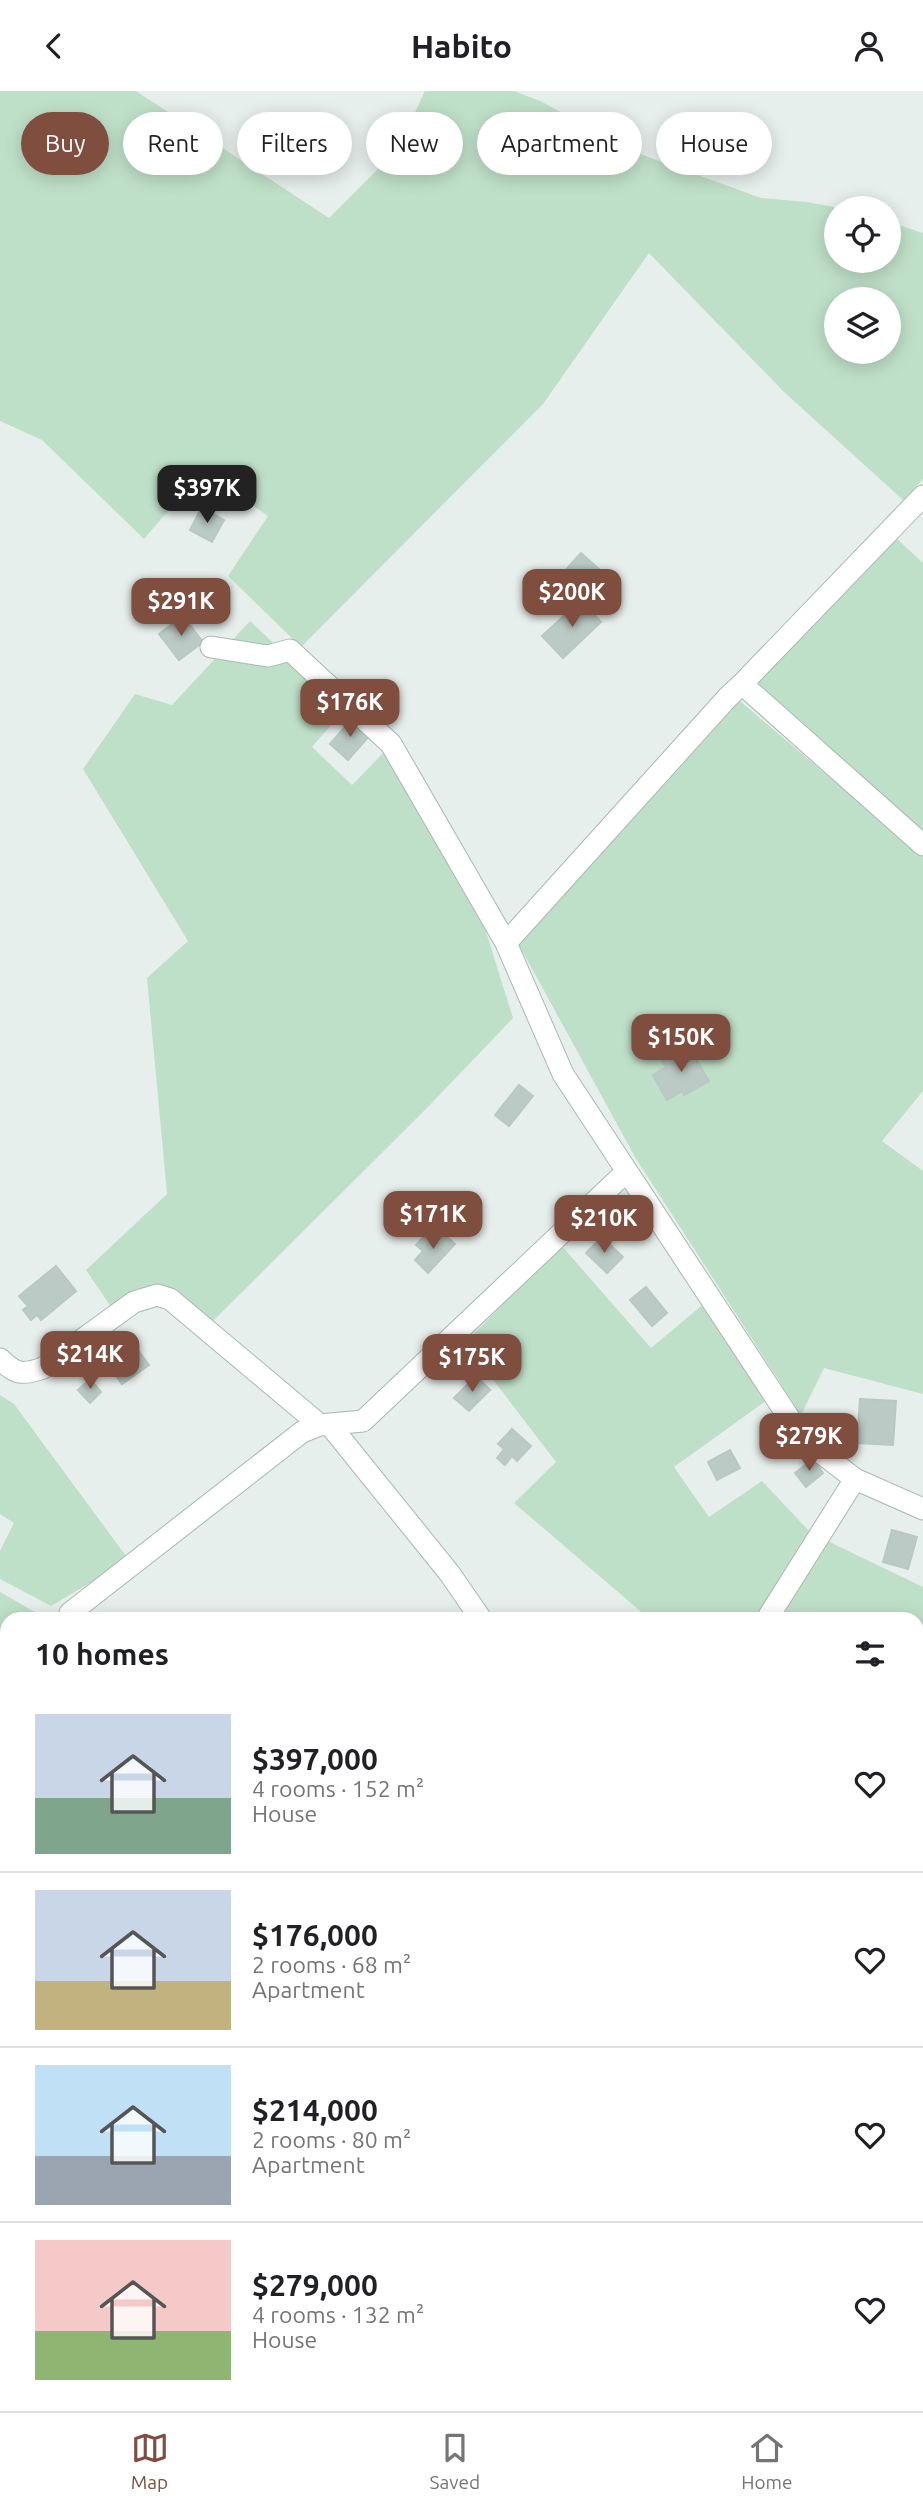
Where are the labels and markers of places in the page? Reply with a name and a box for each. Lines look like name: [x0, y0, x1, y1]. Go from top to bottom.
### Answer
pin: $397K: [158, 465, 256, 525]
pin: $200K: [523, 569, 621, 629]
pin: $291K: [132, 579, 230, 638]
pin: $176K: [301, 679, 399, 739]
pin: $150K: [632, 1014, 730, 1074]
pin: $171K: [384, 1191, 482, 1251]
pin: $210K: [555, 1195, 653, 1255]
pin: $214K: [41, 1331, 139, 1391]
pin: $175K: [423, 1335, 521, 1394]
pin: $279K: [760, 1413, 858, 1473]

